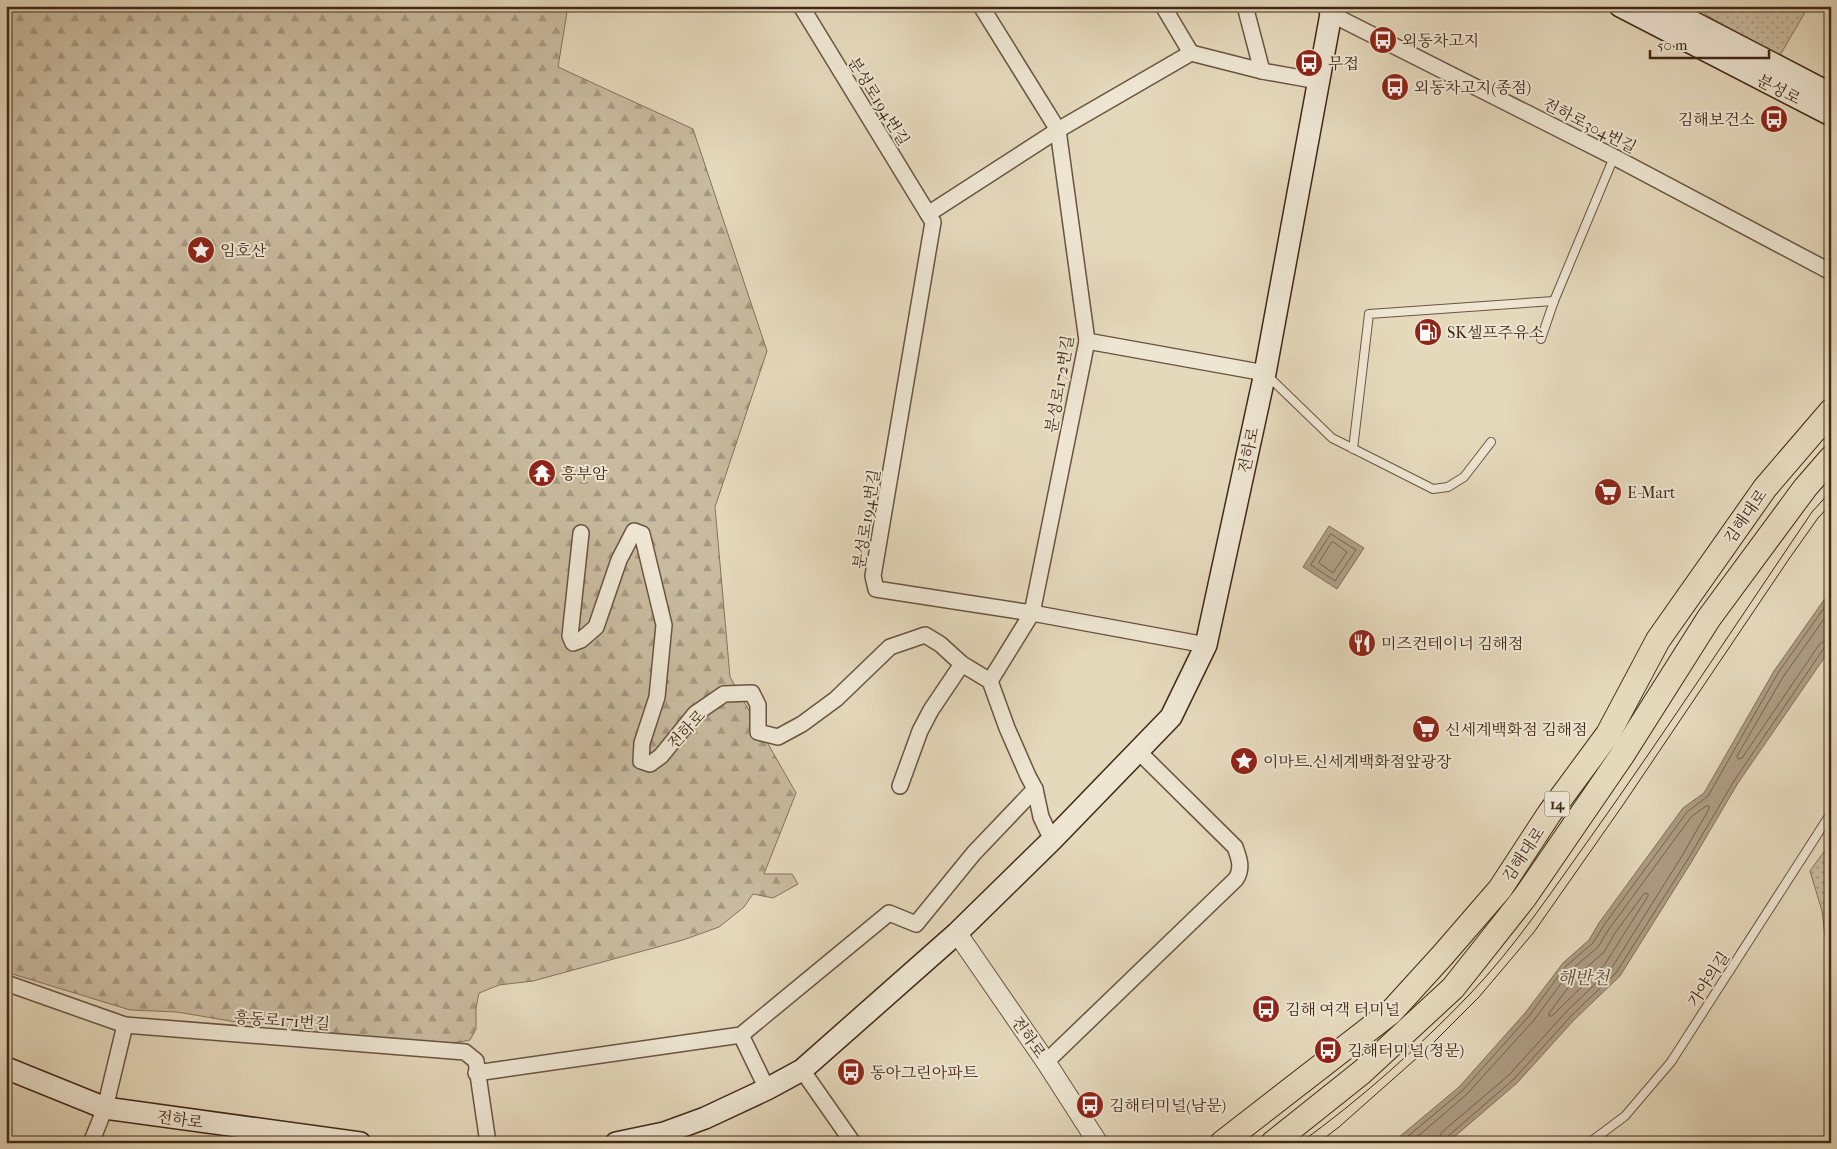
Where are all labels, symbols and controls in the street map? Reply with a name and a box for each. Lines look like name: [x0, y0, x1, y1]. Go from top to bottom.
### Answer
bus stop icon: 외동차고지: [1368, 25, 1398, 55]
scale bar: [1650, 28, 1768, 60]
place label: 외동차고지: [1402, 31, 1479, 50]
text: 50 m: [1657, 36, 1688, 54]
bus stop icon: 무접: [1294, 48, 1324, 78]
street label: 분성로194번길: [844, 54, 913, 149]
place label: 무접: [1328, 54, 1359, 73]
street label: 분성로: [1754, 70, 1804, 109]
bus stop icon: 외동차고지(종점): [1380, 72, 1410, 102]
place label: 외동차고지(종점): [1414, 78, 1531, 97]
street label: 전하로304번길: [1540, 94, 1640, 157]
bus stop icon: 김해보건소: [1759, 104, 1789, 134]
place label: 김해보건소: [1678, 110, 1755, 129]
place icon: 임호산: [186, 235, 216, 265]
place label: 임호산: [220, 241, 267, 260]
fuel station icon: SK셀프주유소: [1413, 317, 1443, 347]
place label: SK셀프주유소: [1447, 323, 1544, 342]
street label: 분성로172번길: [1042, 334, 1077, 434]
street label: 전하로: [1234, 425, 1263, 475]
temple icon: 흥부암: [527, 458, 557, 488]
place label: 흥부암: [561, 464, 608, 483]
street label: 분성로194번길: [849, 468, 884, 570]
supermarket icon: E-Mart: [1593, 477, 1623, 507]
place label: E-Mart: [1627, 483, 1676, 502]
street label: 김해대로: [1720, 485, 1771, 547]
restaurant icon: 미즈컨테이너 김해점: [1347, 628, 1377, 658]
place label: 미즈컨테이너 김해점: [1381, 634, 1524, 653]
street label: 전하로: [664, 706, 709, 753]
supermarket icon: 신세계백화점 김해점: [1411, 714, 1441, 744]
place label: 신세계백화점 김해점: [1445, 720, 1588, 739]
place icon: 이마트.신세계백화점앞광장: [1229, 746, 1259, 776]
place label: 이마트.신세계백화점앞광장: [1263, 752, 1452, 771]
road number: 14: [1544, 792, 1570, 816]
street label: 김해대로: [1498, 823, 1549, 885]
street label: 가야의길: [1684, 948, 1733, 1010]
water label: 해반천: [1557, 968, 1611, 989]
bus stop icon: 김해 여객 터미널: [1251, 994, 1281, 1024]
place label: 김해 여객 터미널: [1285, 1000, 1400, 1019]
street label: 흥동로171번길: [233, 1008, 331, 1033]
street label: 전하로: [1008, 1013, 1050, 1062]
bus stop icon: 김해터미널(정문): [1313, 1035, 1343, 1065]
place label: 김해터미널(정문): [1347, 1041, 1464, 1060]
bus stop icon: 동아그린아파트: [836, 1057, 866, 1087]
place label: 동아그린아파트: [870, 1063, 979, 1082]
bus stop icon: 김해터미널(남문): [1075, 1090, 1105, 1120]
place label: 김해터미널(남문): [1109, 1096, 1226, 1115]
street label: 전하로: [156, 1107, 205, 1132]

